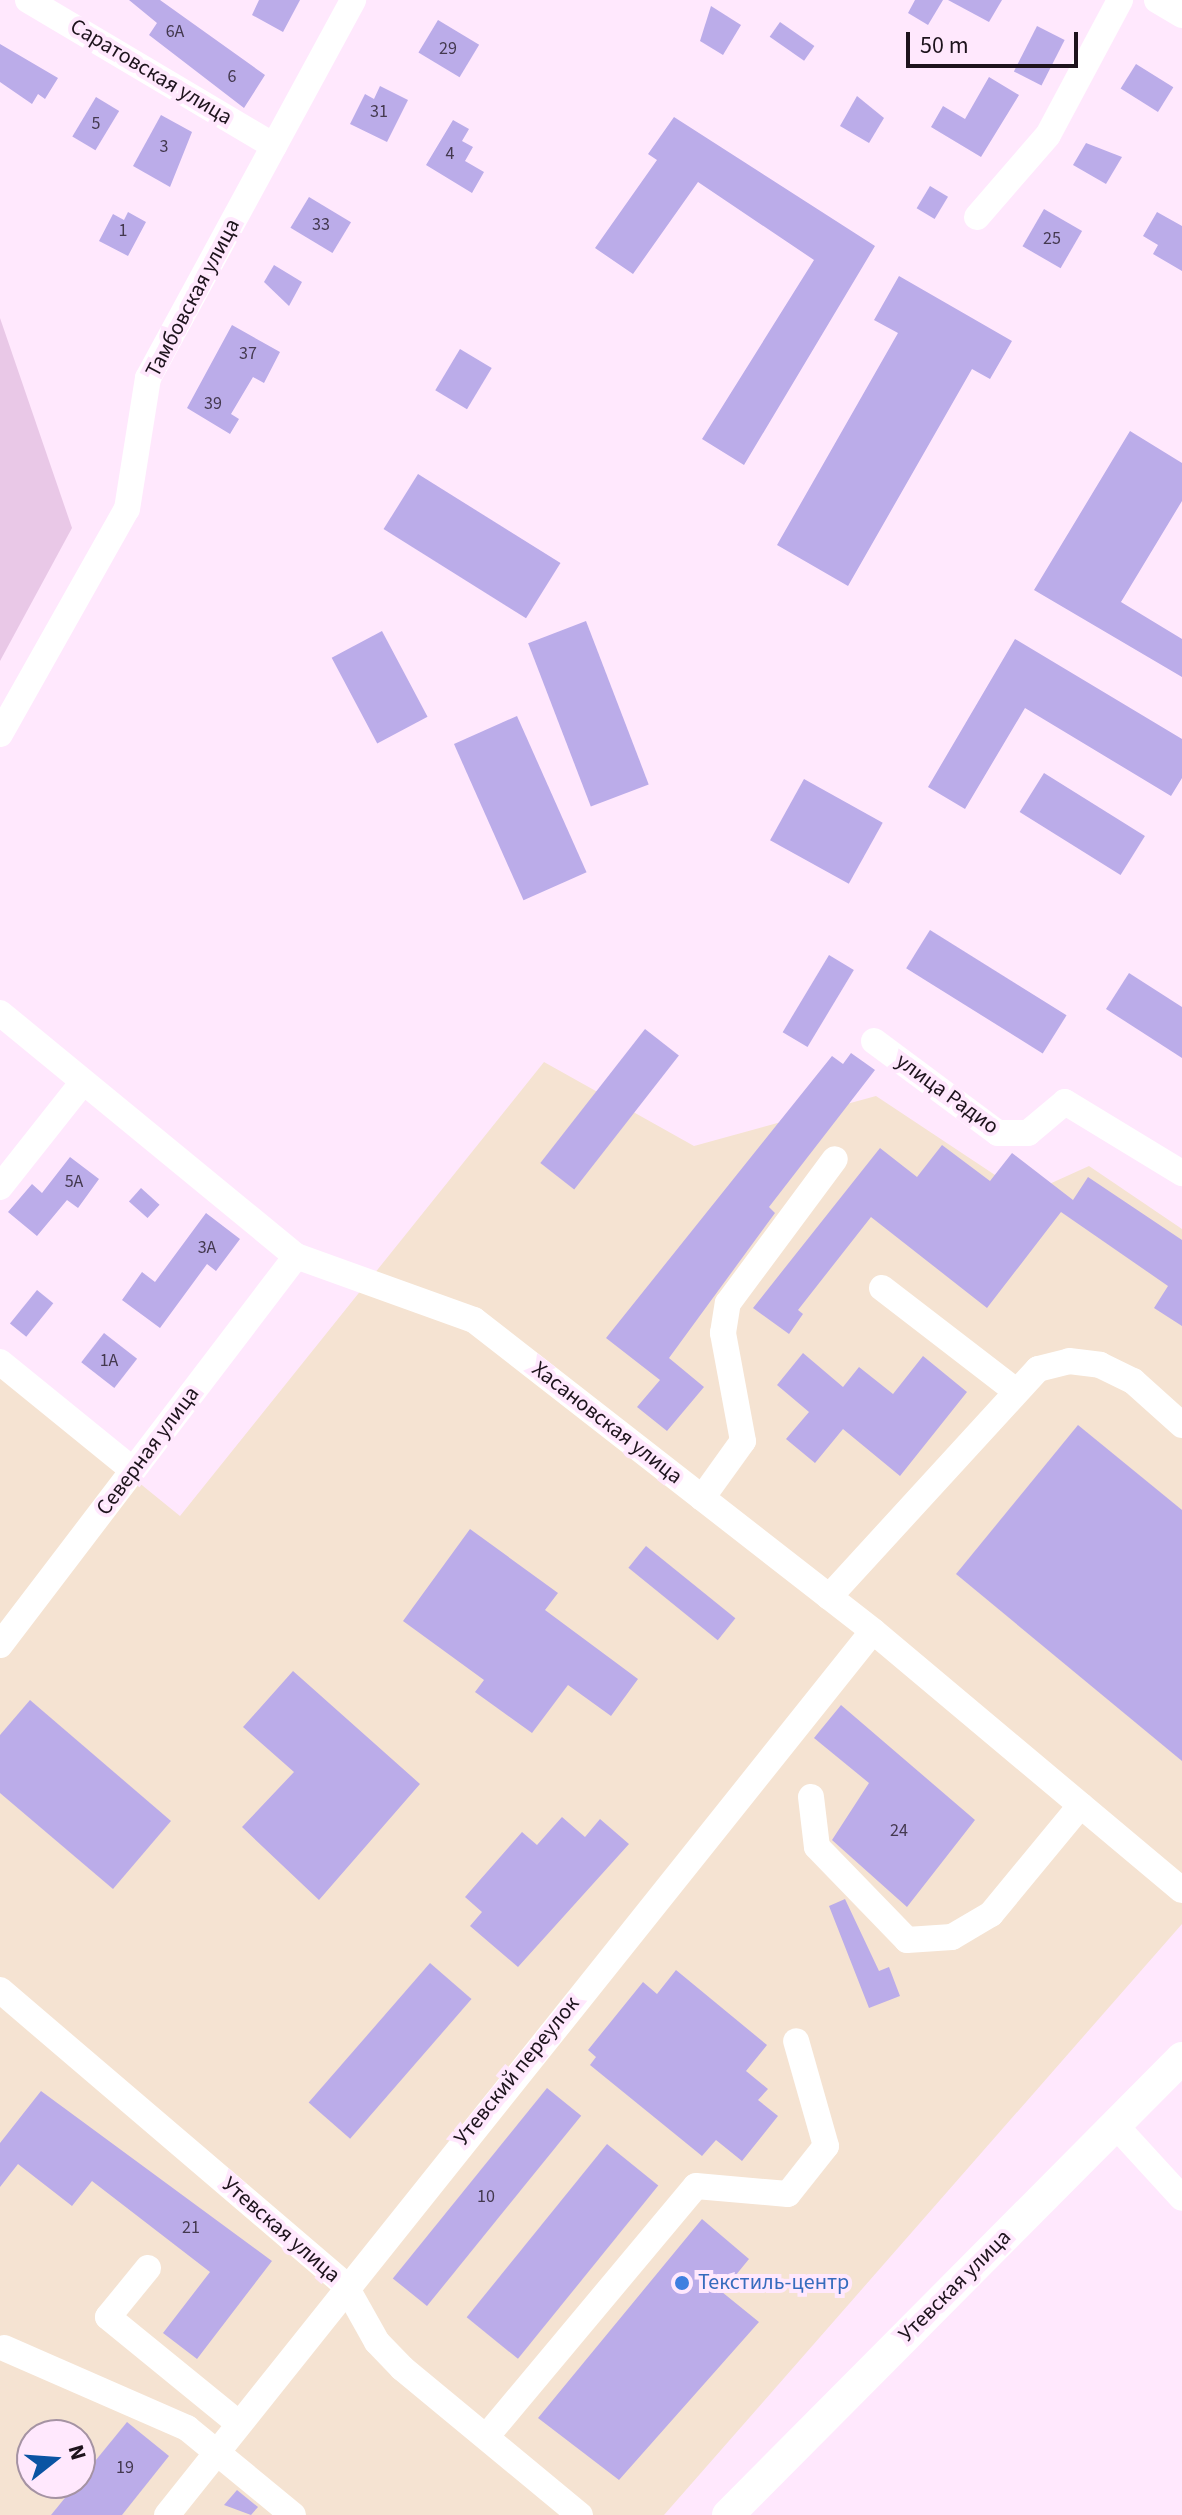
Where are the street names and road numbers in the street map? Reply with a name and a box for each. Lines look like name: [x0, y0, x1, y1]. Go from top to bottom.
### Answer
street label: Саратовская улица: [65, 13, 237, 131]
street label: Тамбовская улица: [140, 214, 246, 382]
street label: улица Радио: [890, 1048, 1004, 1140]
street label: Хасановская улица: [526, 1356, 688, 1490]
street label: Северная улица: [91, 1381, 205, 1521]
street label: Утевский переулок: [449, 1991, 585, 2151]
street label: Утевская улица: [216, 2171, 346, 2289]
street label: Утевская улица: [893, 2224, 1017, 2348]

